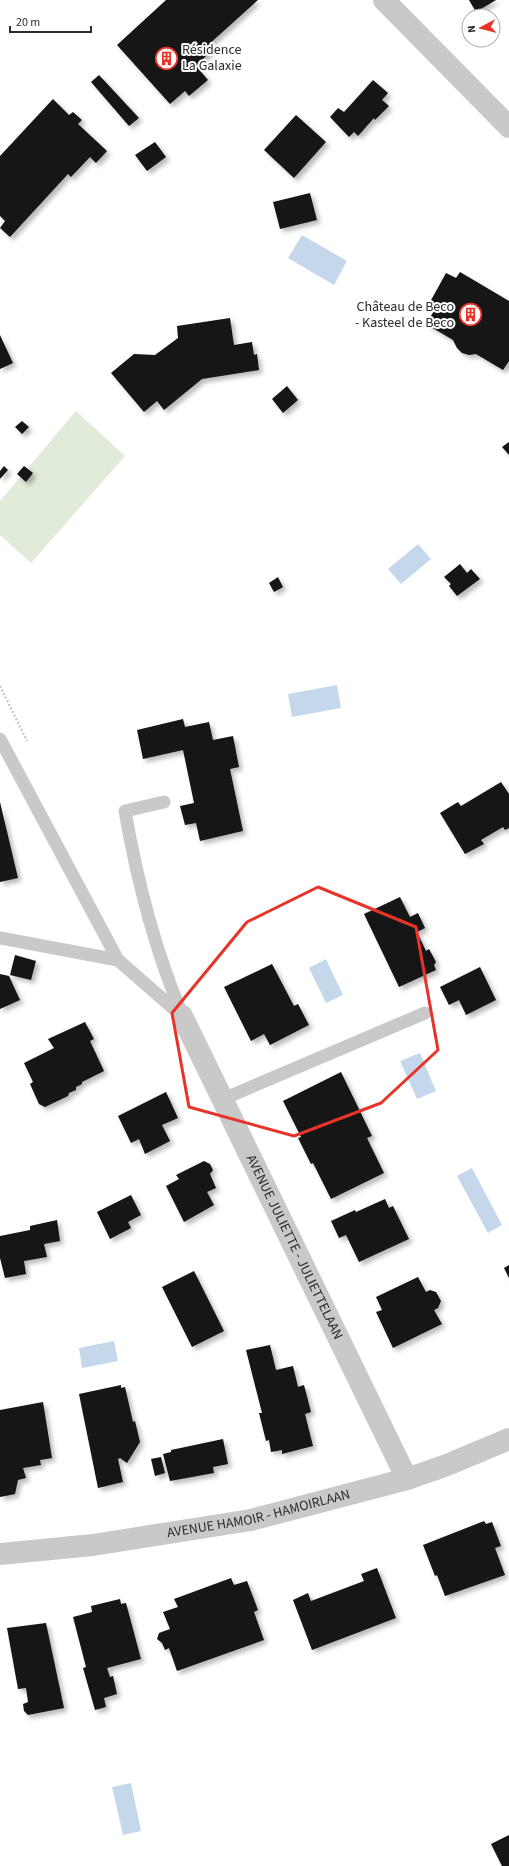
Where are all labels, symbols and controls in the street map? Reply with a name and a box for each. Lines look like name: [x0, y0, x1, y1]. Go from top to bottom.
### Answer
scale bar: [10, 8, 91, 34]
north arrow: [461, 8, 501, 48]
text: 20 m: [16, 14, 40, 31]
text: N: [464, 25, 479, 34]
place label: Résidence La Galaxie: [182, 40, 242, 76]
building icon: Résidence La Galaxie: [153, 45, 179, 71]
place label: Château de Beco - Kasteel de Beco: [355, 297, 454, 333]
building icon: Château de Beco - Kasteel de Beco: [457, 302, 483, 328]
street label: AVENUE JULIETTE - JULIETTELAAN: [241, 1151, 348, 1343]
street label: AVENUE HAMOIR - HAMOIRLAAN: [166, 1484, 352, 1543]

